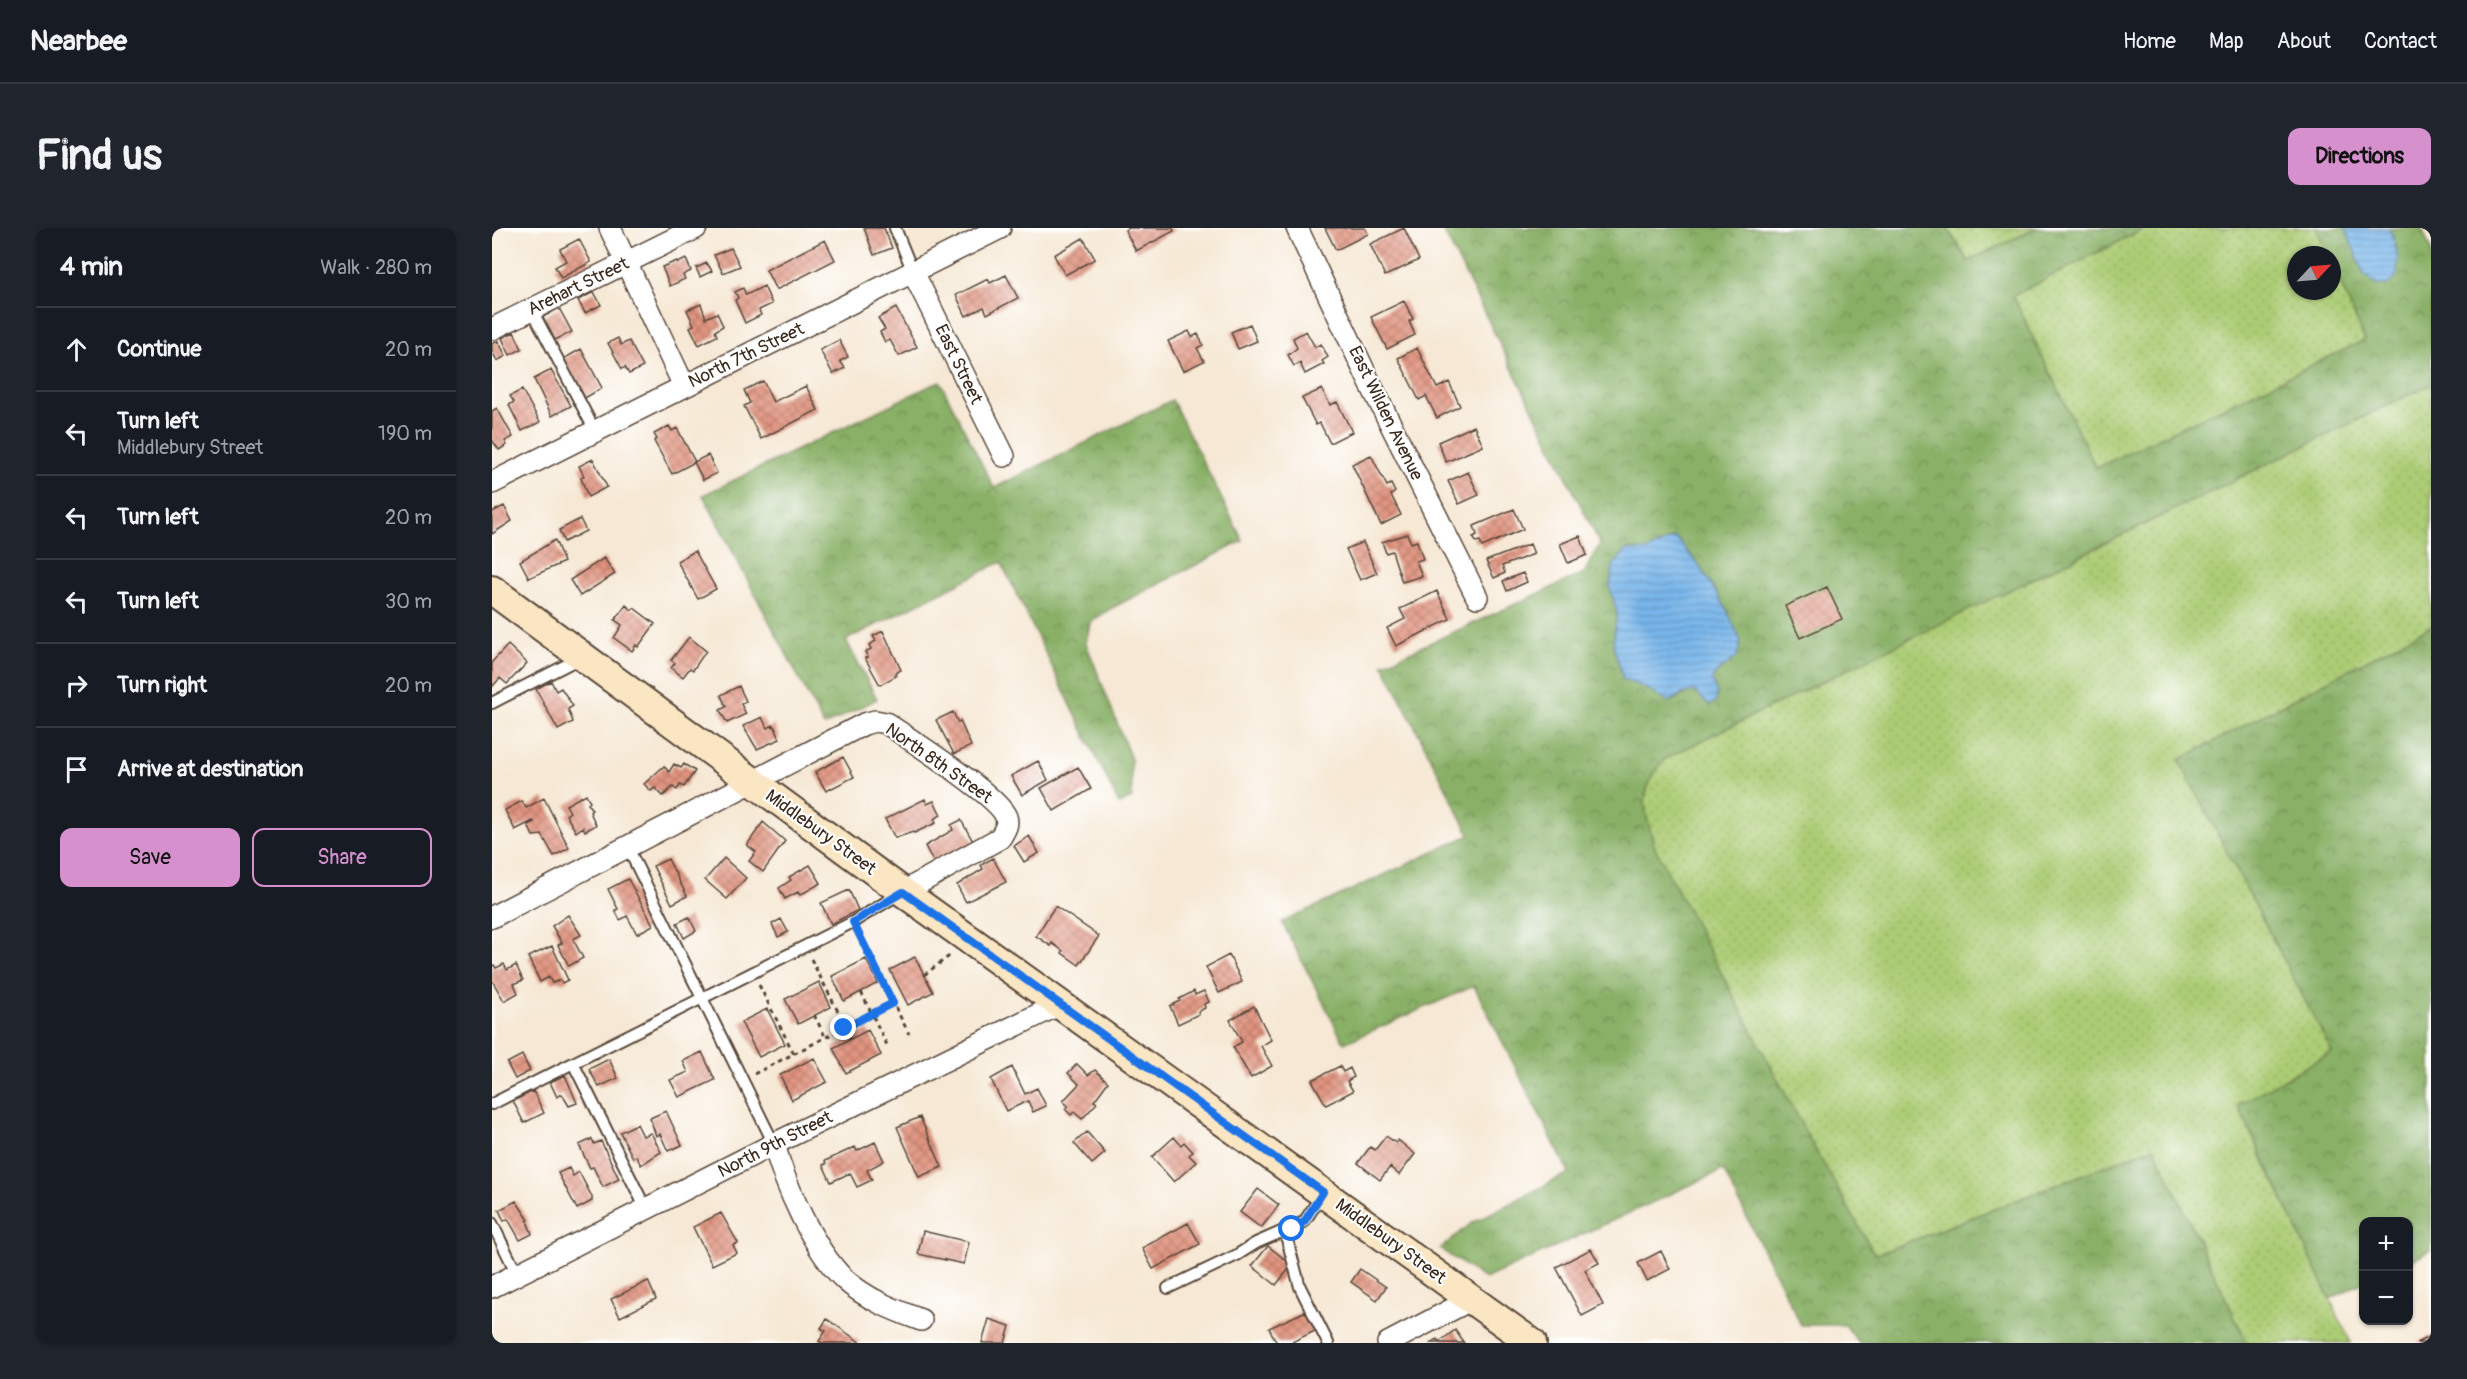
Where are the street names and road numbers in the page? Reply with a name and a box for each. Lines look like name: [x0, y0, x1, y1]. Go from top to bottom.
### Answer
street label: Arehart Street: [524, 252, 633, 321]
street label: North 7th Street: [685, 317, 808, 393]
street label: East Street: [929, 321, 988, 408]
street label: East Wilden Avenue: [1343, 342, 1428, 484]
street label: North 8th Street: [881, 718, 997, 809]
street label: Middlebury Street: [761, 784, 881, 881]
street label: North 9th Street: [714, 1105, 837, 1183]
street label: Middlebury Street: [1331, 1193, 1451, 1290]

